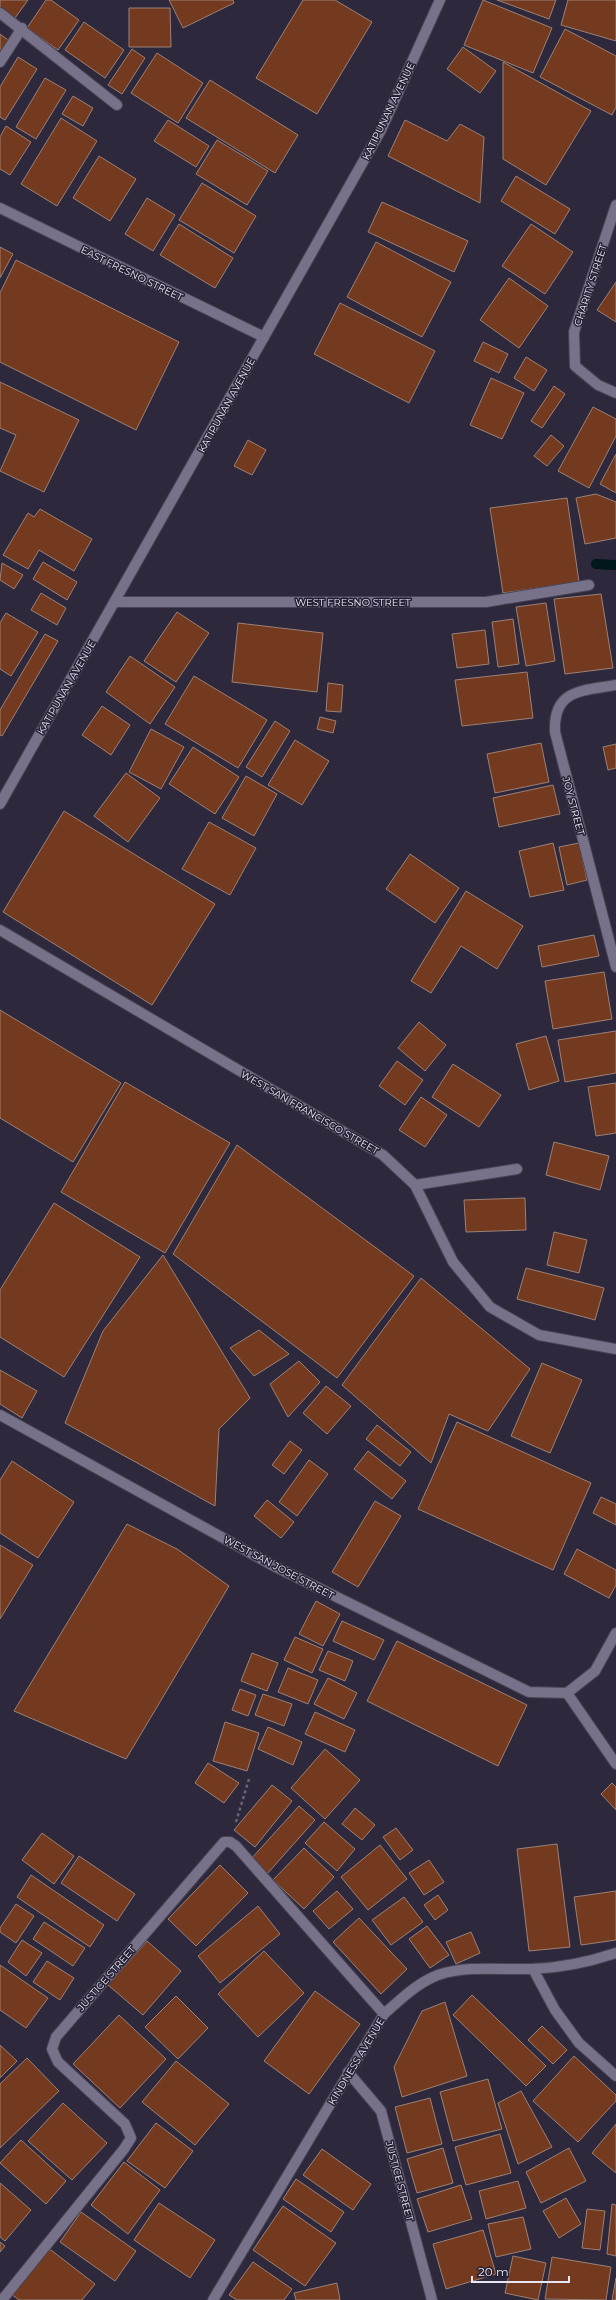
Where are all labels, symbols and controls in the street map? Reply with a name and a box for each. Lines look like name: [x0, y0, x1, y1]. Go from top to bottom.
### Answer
street label: KATIPUNAN AVENUE: [359, 60, 418, 162]
street label: CHARITY STREET: [571, 242, 610, 328]
street label: EAST FRESNO STREET: [79, 243, 185, 304]
street label: KATIPUNAN AVENUE: [195, 355, 258, 455]
street label: WEST FRESNO STREET: [295, 596, 411, 609]
street label: KATIPUNAN AVENUE: [34, 638, 99, 737]
street label: JOY STREET: [559, 774, 588, 837]
street label: WEST SAN FRANCISCO STREET: [238, 1068, 381, 1157]
street label: WEST SAN JOSE STREET: [221, 1533, 336, 1602]
street label: JUSTICE STREET: [74, 1943, 138, 2014]
street label: KINDNESS AVENUE: [325, 2015, 388, 2107]
street label: JUSTICE STREET: [382, 2139, 417, 2223]
scale bar: [472, 2258, 569, 2284]
text: 20 m: [478, 2264, 509, 2279]

